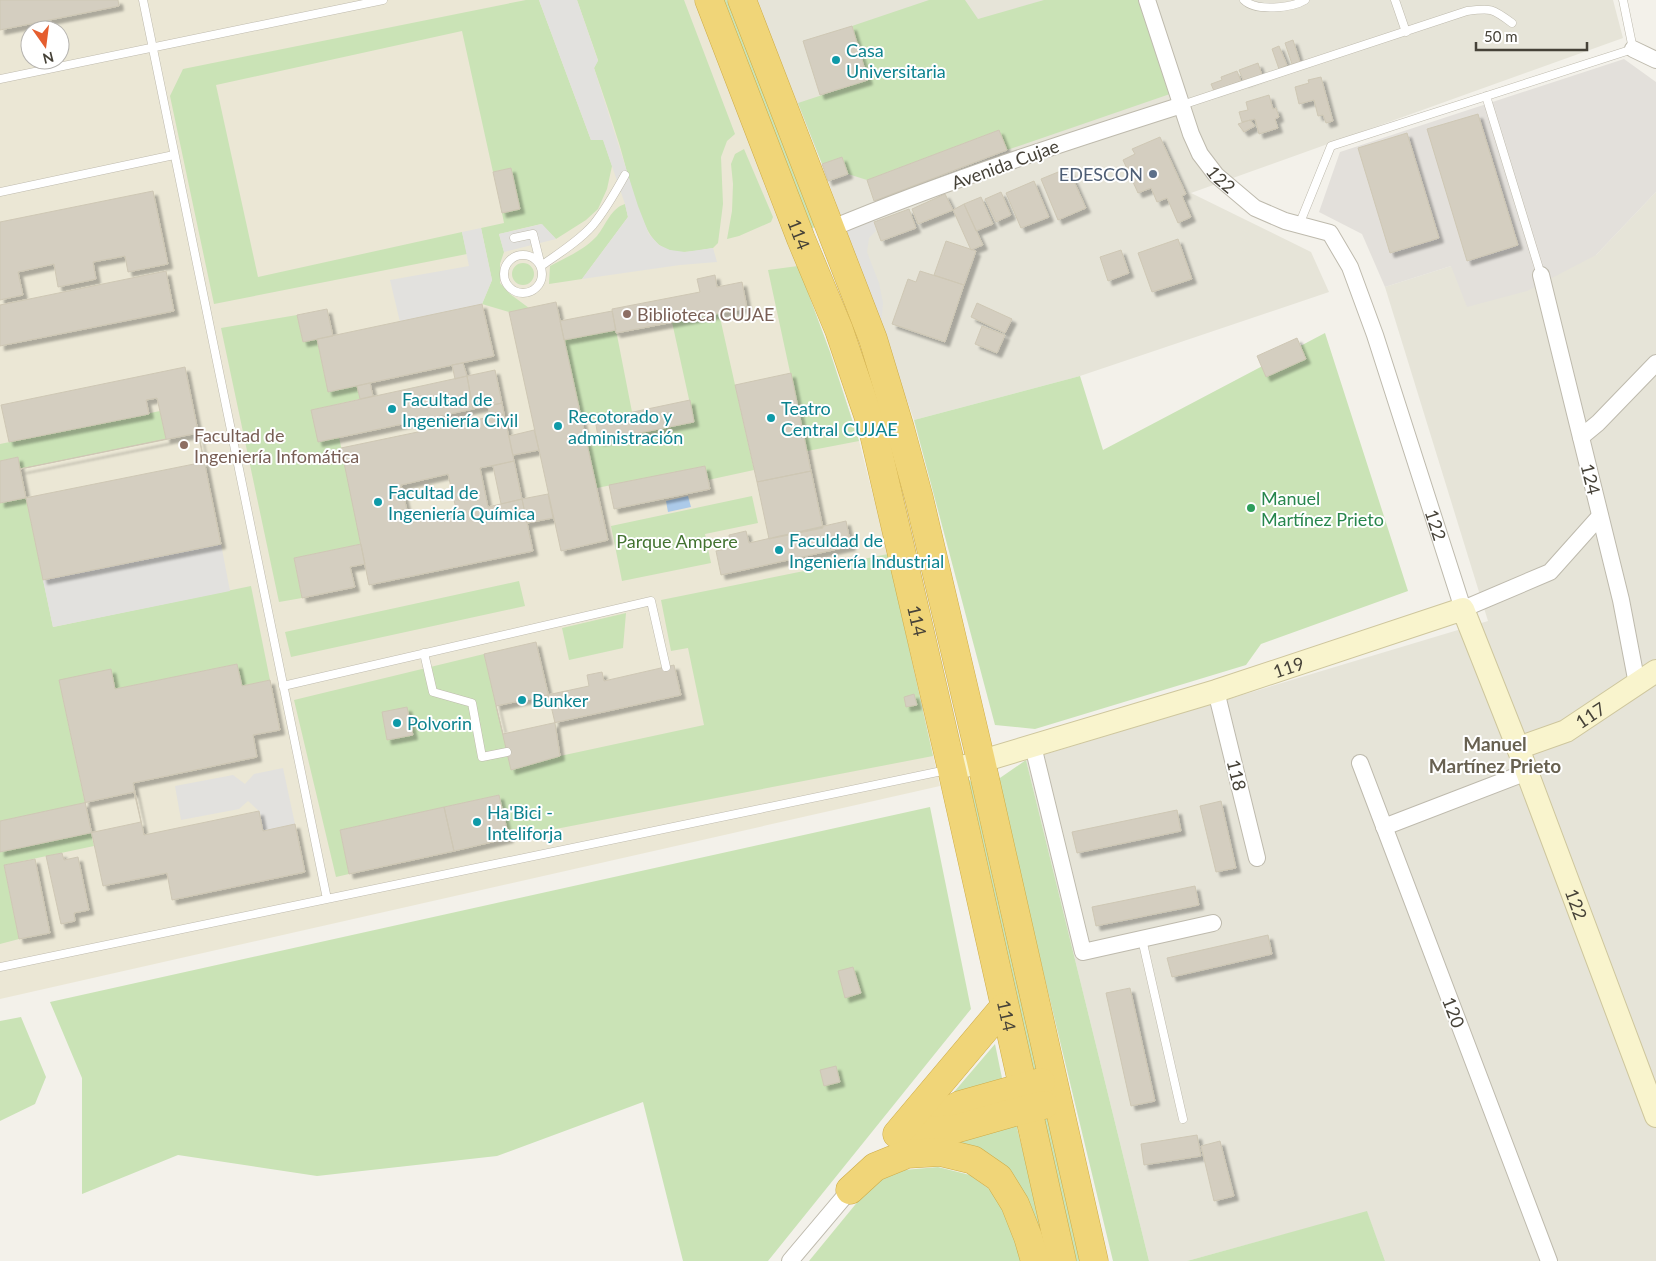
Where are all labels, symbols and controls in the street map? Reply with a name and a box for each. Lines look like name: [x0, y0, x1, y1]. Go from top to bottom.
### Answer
north arrow: [20, 20, 70, 70]
scale bar: [1476, 20, 1587, 52]
text: 50 m: [1484, 27, 1518, 45]
place label: Casa Universitaria: [846, 39, 946, 82]
text: N: [41, 49, 56, 68]
marker: Casa Universitaria: [830, 54, 842, 66]
street label: Avenida Cujae: [948, 134, 1062, 194]
street label: 122: [1202, 161, 1240, 198]
place label: EDESCON: [1059, 163, 1143, 185]
marker: EDESCON: [1147, 168, 1159, 180]
street label: 114: [783, 216, 815, 253]
place label: Biblioteca CUJAE: [637, 303, 774, 325]
marker: Biblioteca CUJAE: [621, 308, 633, 320]
place label: Facultad de Ingeniería Civil: [402, 388, 518, 431]
place label: Teatro Central CUJAE: [781, 397, 898, 440]
marker: Facultad de Ingeniería Civil: [386, 403, 398, 415]
place label: Recotorado y administración: [568, 405, 683, 448]
marker: Teatro Central CUJAE: [765, 412, 777, 424]
marker: Recotorado y administración: [552, 420, 564, 432]
place label: Facultad de Ingeniería Infomática: [194, 424, 359, 467]
marker: Facultad de Ingeniería Infomática: [178, 439, 190, 451]
street label: 124: [1577, 461, 1605, 497]
place label: Facultad de Ingeniería Química: [388, 481, 535, 524]
place label: Manuel Martínez Prieto: [1261, 487, 1384, 530]
marker: Facultad de Ingeniería Química: [372, 496, 384, 508]
marker: Manuel Martínez Prieto: [1245, 502, 1257, 514]
street label: 122: [1421, 507, 1451, 543]
place label: Faculdad de Ingeniería Industrial: [789, 529, 944, 572]
park label: Parque Ampere: [616, 530, 738, 552]
marker: Faculdad de Ingeniería Industrial: [773, 544, 785, 556]
street label: 114: [903, 603, 932, 638]
street label: 119: [1270, 652, 1307, 682]
place label: Bunker: [532, 689, 589, 711]
marker: Bunker: [516, 694, 528, 706]
street label: 117: [1571, 697, 1609, 733]
place label: Polvorin: [407, 712, 472, 734]
marker: Polvorin: [391, 717, 403, 729]
district label: Manuel Martínez Prieto: [1429, 732, 1561, 777]
street label: 118: [1223, 757, 1251, 793]
place label: Ha'Bici - Inteliforja: [487, 801, 562, 844]
marker: Ha'Bici - Inteliforja: [471, 816, 483, 828]
street label: 122: [1561, 886, 1592, 923]
street label: 120: [1438, 993, 1470, 1031]
street label: 114: [993, 998, 1021, 1033]

